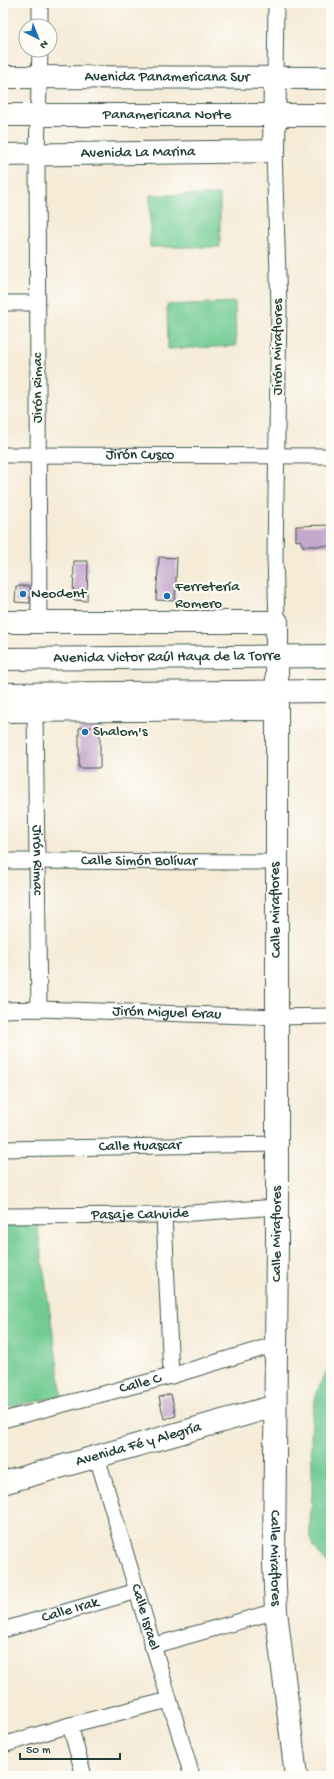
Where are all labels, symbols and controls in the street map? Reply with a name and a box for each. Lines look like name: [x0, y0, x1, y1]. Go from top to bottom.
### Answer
north arrow: [18, 18, 58, 58]
text: N: [37, 37, 50, 51]
street label: Avenida Panamericana Sur: [84, 68, 251, 87]
street label: Panamericana Norte: [102, 106, 231, 124]
street label: Avenida La Marina: [81, 143, 196, 163]
street label: Jirón Miraflores: [269, 298, 287, 395]
street label: Jirón Rimac: [29, 352, 47, 423]
street label: Jirón Cusco: [106, 446, 175, 465]
place label: Ferretería Romero: [174, 578, 240, 613]
place label: Neodent: [31, 585, 88, 603]
marker: Neodent: [18, 589, 28, 599]
marker: Ferretería Romero: [162, 591, 172, 601]
street label: Avenida Victor Raúl Haya de la Torre: [53, 647, 281, 668]
place label: Shalom's: [93, 723, 148, 741]
marker: Shalom's: [80, 727, 90, 737]
street label: Jirón Rimac: [28, 825, 46, 896]
street label: Calle Simón Bolívar: [81, 852, 199, 871]
street label: Calle Miraflores: [266, 861, 286, 958]
street label: Jirón Miguel Grau: [112, 1002, 222, 1024]
street label: Calle Huascar: [99, 1137, 183, 1156]
street label: Calle Miraflores: [268, 1186, 286, 1282]
street label: Pasaje Cahuide: [90, 1204, 190, 1224]
street label: Calle C: [118, 1370, 164, 1398]
street label: Avenida Fé y Alegría: [74, 1418, 204, 1471]
street label: Calle Miraflores: [265, 1510, 285, 1607]
street label: Calle Israel: [126, 1582, 163, 1652]
street label: Calle Irak: [40, 1593, 102, 1627]
scale bar: [20, 1735, 120, 1761]
text: 50 m: [26, 1744, 51, 1758]

